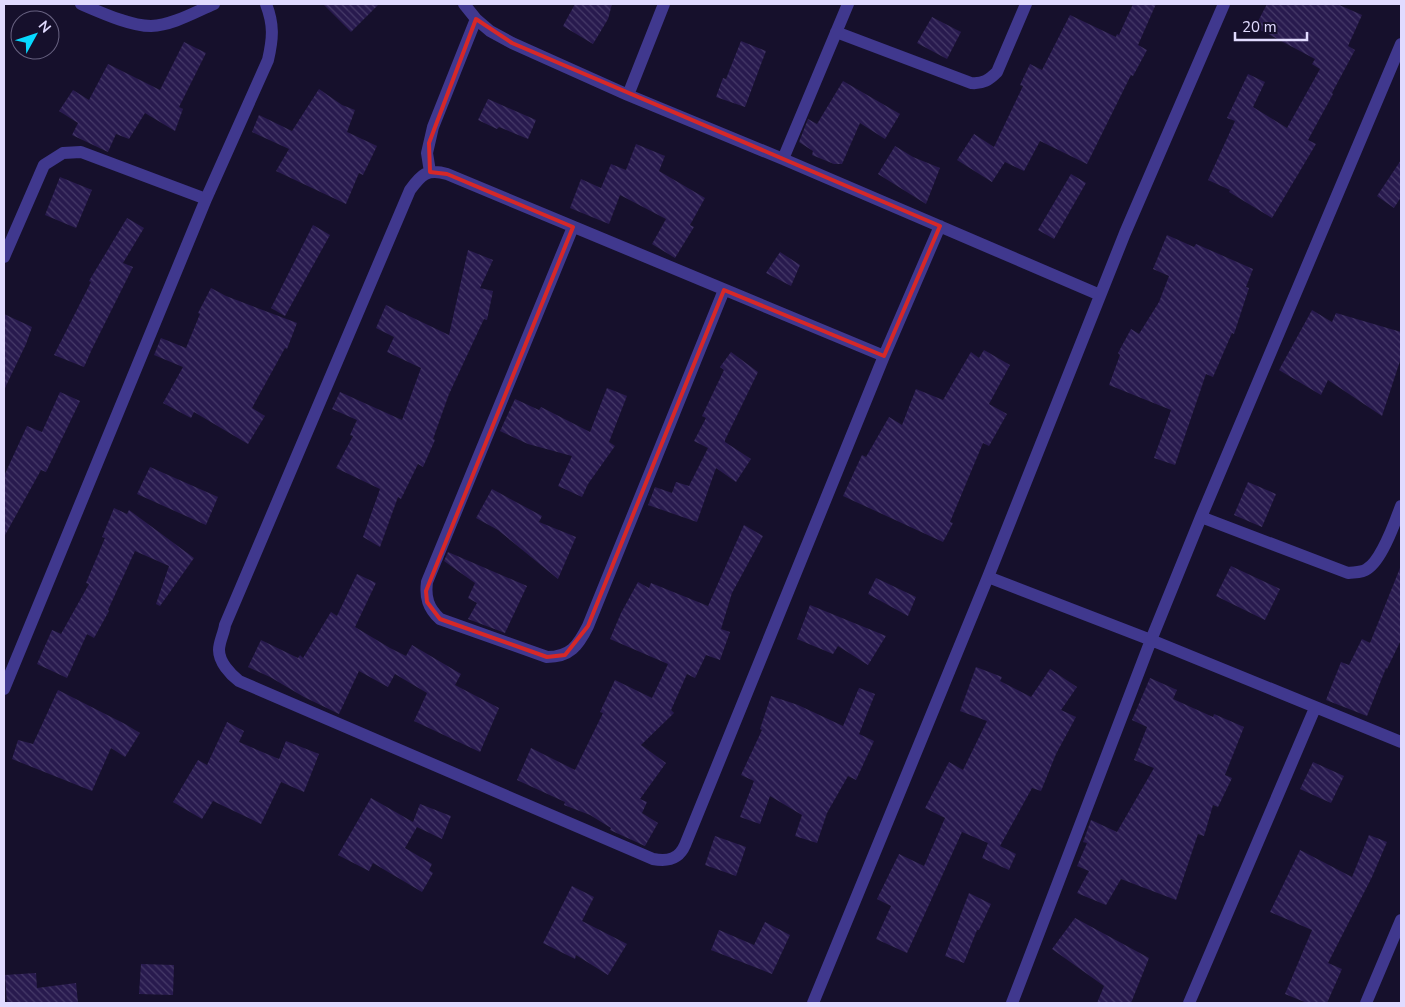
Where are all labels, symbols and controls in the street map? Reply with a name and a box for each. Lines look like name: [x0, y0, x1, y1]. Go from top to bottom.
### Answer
north arrow: [10, 10, 60, 60]
scale bar: [1235, 10, 1308, 42]
text: N: [34, 17, 55, 37]
text: 20 m: [1242, 17, 1277, 37]

